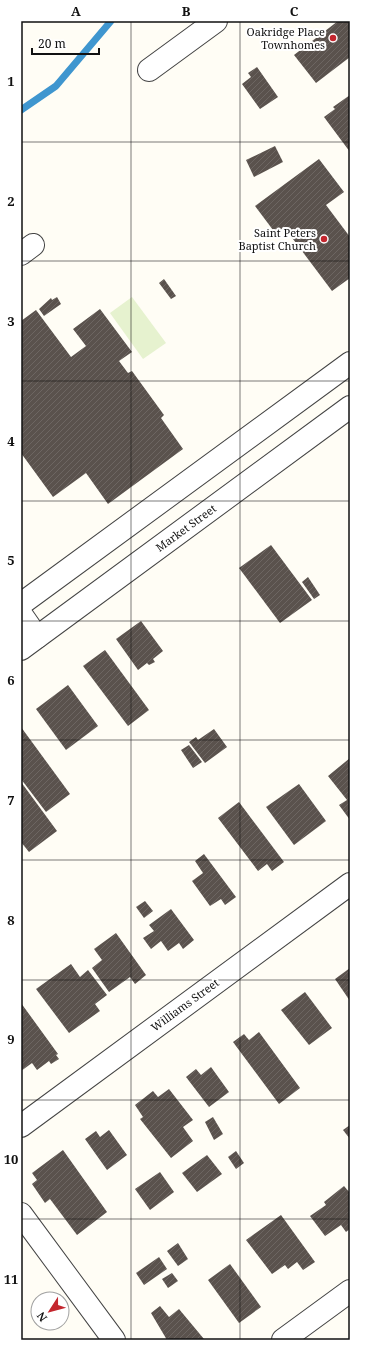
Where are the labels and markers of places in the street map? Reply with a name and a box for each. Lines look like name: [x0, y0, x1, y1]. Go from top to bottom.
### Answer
place label: Oakridge Place Townhomes: [247, 24, 325, 52]
marker: Oakridge Place Townhomes: [328, 33, 338, 43]
place label: Saint Peters Baptist Church: [238, 225, 316, 253]
marker: Saint Peters Baptist Church: [319, 234, 329, 244]

